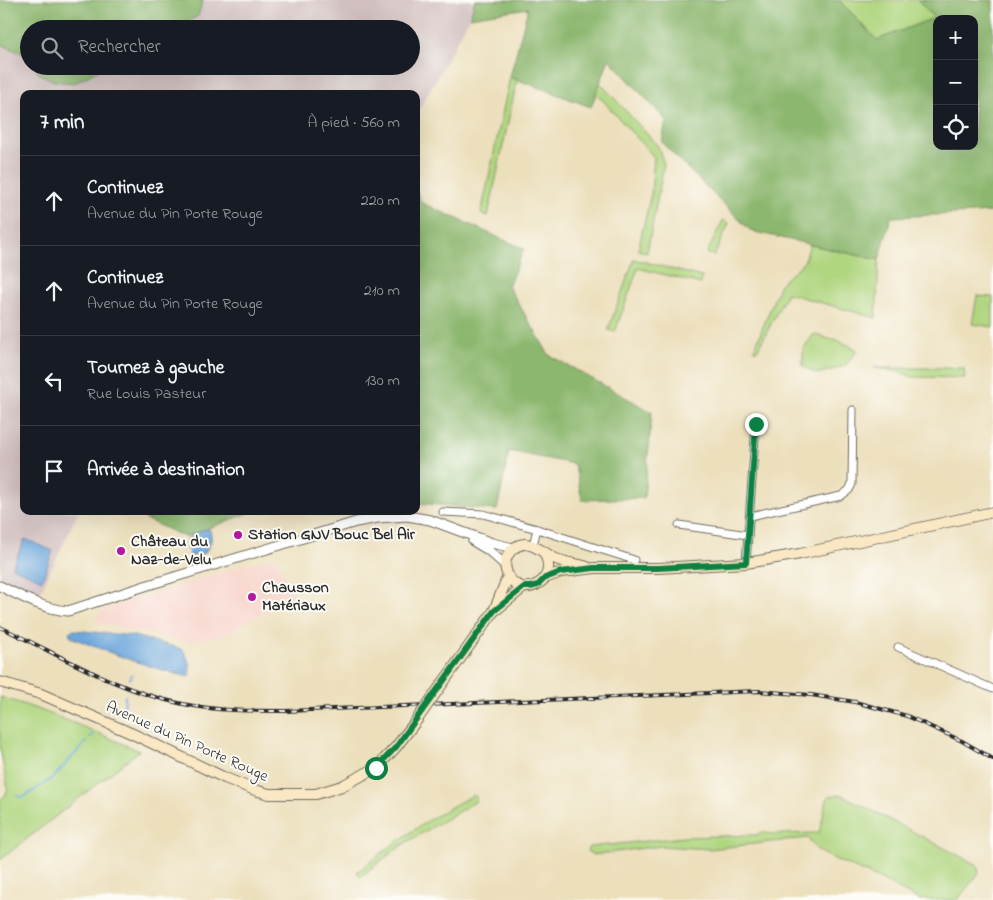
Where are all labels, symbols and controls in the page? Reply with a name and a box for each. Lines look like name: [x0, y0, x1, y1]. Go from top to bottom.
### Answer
map controls: [933, 15, 978, 150]
button: +: [933, 15, 978, 60]
search box: [20, 20, 420, 75]
icon: search: [38, 34, 66, 62]
text: Rechercher: [78, 34, 161, 61]
button: −: [933, 60, 978, 105]
button: locate: [933, 105, 978, 150]
text: 7 min: [40, 108, 84, 138]
text: À pied · 560 m: [307, 111, 400, 135]
text: Continuez: [87, 175, 163, 202]
icon: ahead: [40, 187, 68, 215]
text: 220 m: [361, 189, 400, 213]
text: Avenue du Pin Porte Rouge: [87, 202, 263, 226]
text: Continuez: [87, 265, 163, 292]
icon: ahead: [40, 277, 68, 305]
text: 210 m: [364, 279, 400, 303]
text: Avenue du Pin Porte Rouge: [87, 292, 263, 316]
text: Tournez à gauche: [87, 355, 224, 382]
icon: left: [40, 367, 68, 395]
text: 130 m: [365, 369, 400, 393]
text: Rue Louis Pasteur: [87, 382, 206, 406]
route end: [745, 413, 768, 436]
icon: arrive: [40, 457, 68, 485]
text: Arrivée à destination: [87, 457, 245, 484]
place label: Station GNV Bouc Bel Air: [248, 523, 416, 547]
marker: Station GNV Bouc Bel Air: [232, 529, 244, 541]
place label: Château du Naz-de-Velu: [131, 530, 212, 572]
marker: Château du Naz-de-Velu: [115, 545, 127, 557]
place label: Chausson Matériaux: [262, 576, 329, 618]
marker: Chausson Matériaux: [246, 591, 258, 603]
street label: Avenue du Pin Porte Rouge: [102, 695, 273, 789]
route start: [365, 757, 388, 780]

